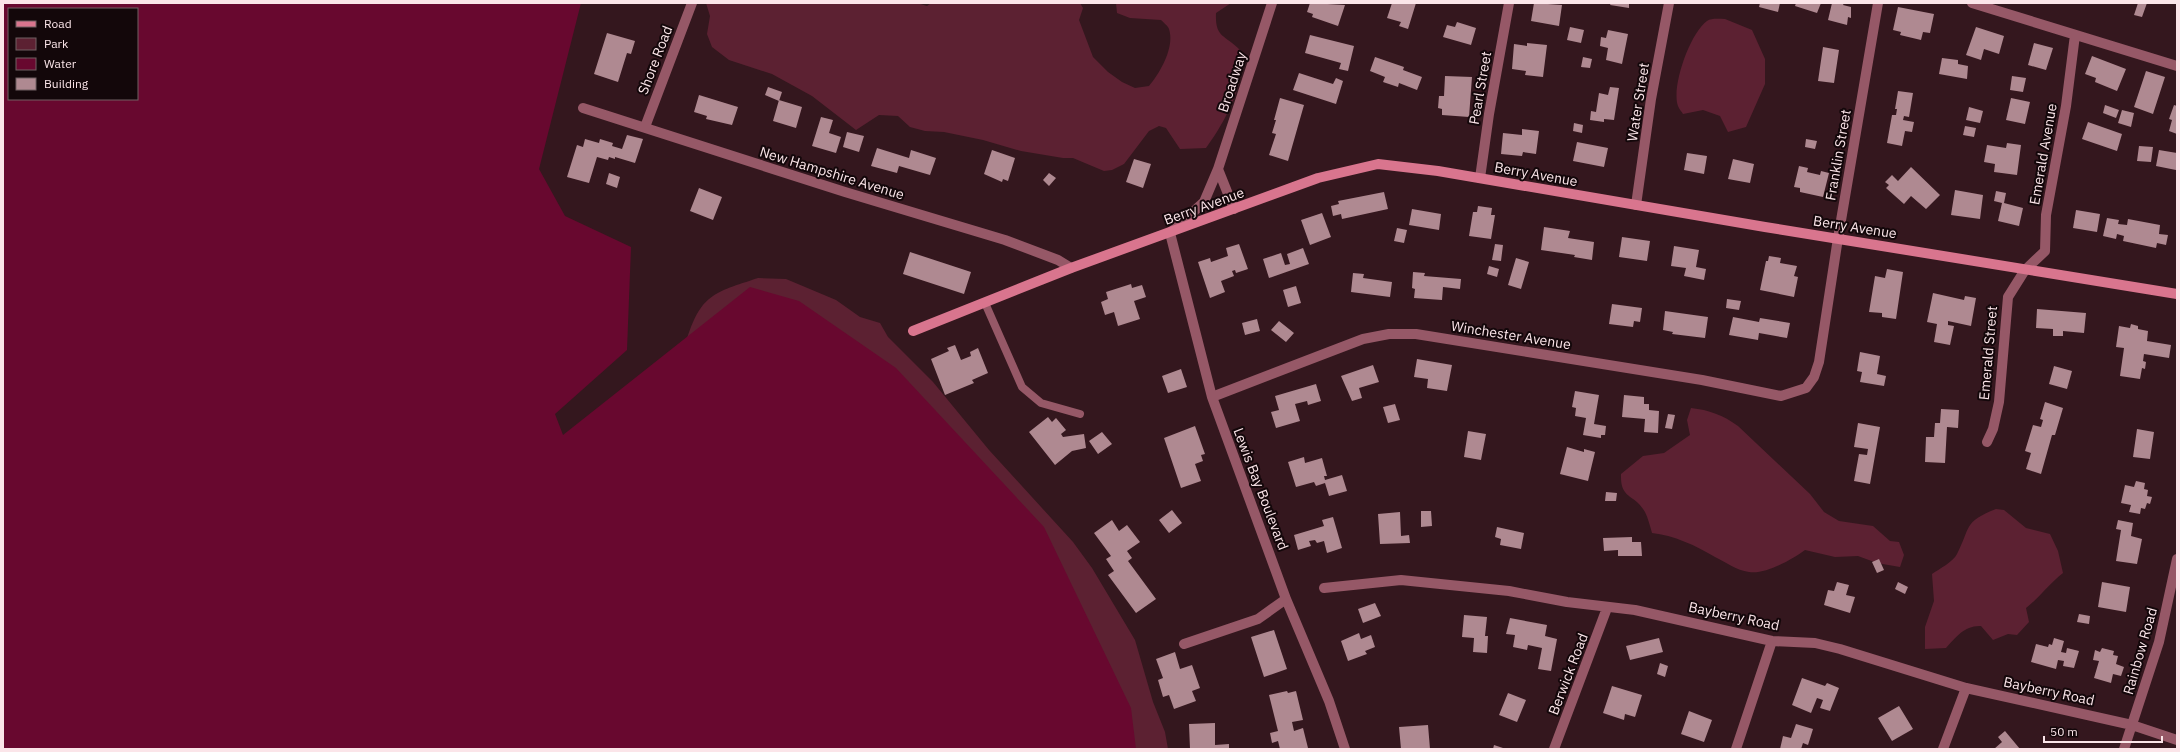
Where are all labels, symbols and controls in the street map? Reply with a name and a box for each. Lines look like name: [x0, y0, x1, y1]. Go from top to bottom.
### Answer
legend: [8, 8, 138, 100]
text: Road: [44, 16, 72, 31]
street label: Shore Road: [634, 23, 676, 97]
text: Park: [44, 36, 69, 51]
street label: Broadway: [1214, 49, 1250, 115]
street label: Pearl Street: [1465, 50, 1495, 126]
text: Water: [44, 56, 77, 71]
street label: Water Street: [1623, 61, 1653, 143]
text: Building: [44, 76, 89, 91]
street label: Emerald Avenue: [2025, 102, 2061, 206]
street label: Franklin Street: [1821, 108, 1855, 202]
street label: New Hampshire Avenue: [757, 142, 907, 204]
street label: Berry Avenue: [1493, 158, 1579, 190]
street label: Berry Avenue: [1161, 183, 1247, 229]
street label: Berry Avenue: [1812, 212, 1898, 243]
street label: Emerald Street: [1975, 305, 2001, 401]
street label: Winchester Avenue: [1450, 317, 1572, 353]
street label: Lewis Bay Boulevard: [1229, 425, 1293, 553]
street label: Bayberry Road: [1687, 598, 1781, 634]
street label: Rainbow Road: [2119, 605, 2161, 697]
street label: Berwick Road: [1544, 631, 1592, 717]
street label: Bayberry Road: [2002, 673, 2096, 709]
scale bar: [2044, 718, 2162, 744]
text: 50 m: [2050, 724, 2078, 739]

